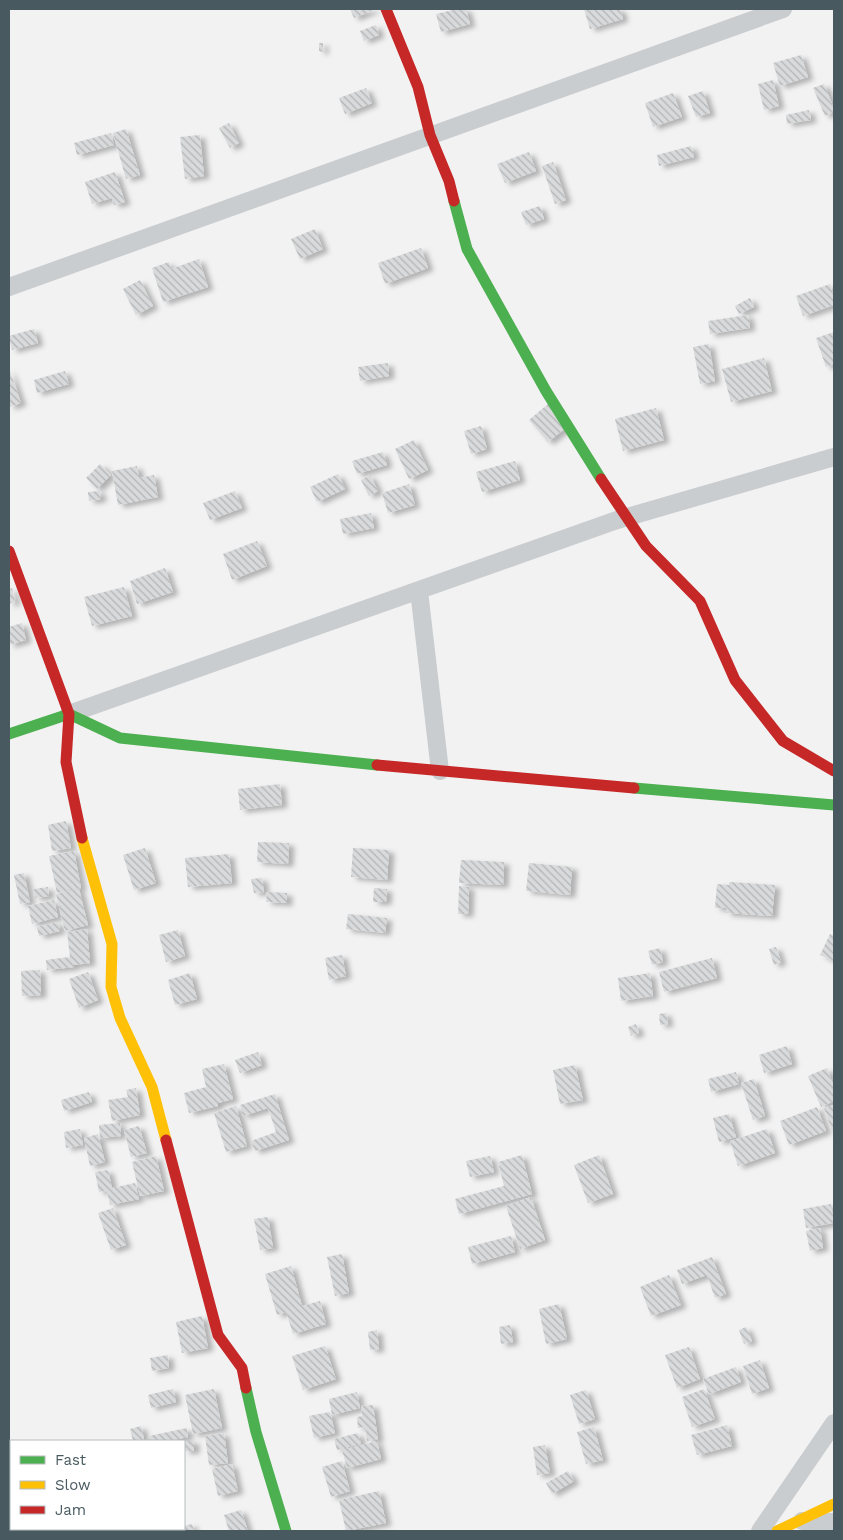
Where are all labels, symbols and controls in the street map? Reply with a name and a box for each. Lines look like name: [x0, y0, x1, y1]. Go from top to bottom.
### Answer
legend: [10, 1440, 185, 1530]
text: Fast: [55, 1451, 87, 1469]
text: Slow: [55, 1476, 91, 1494]
text: Jam: [55, 1501, 86, 1519]

